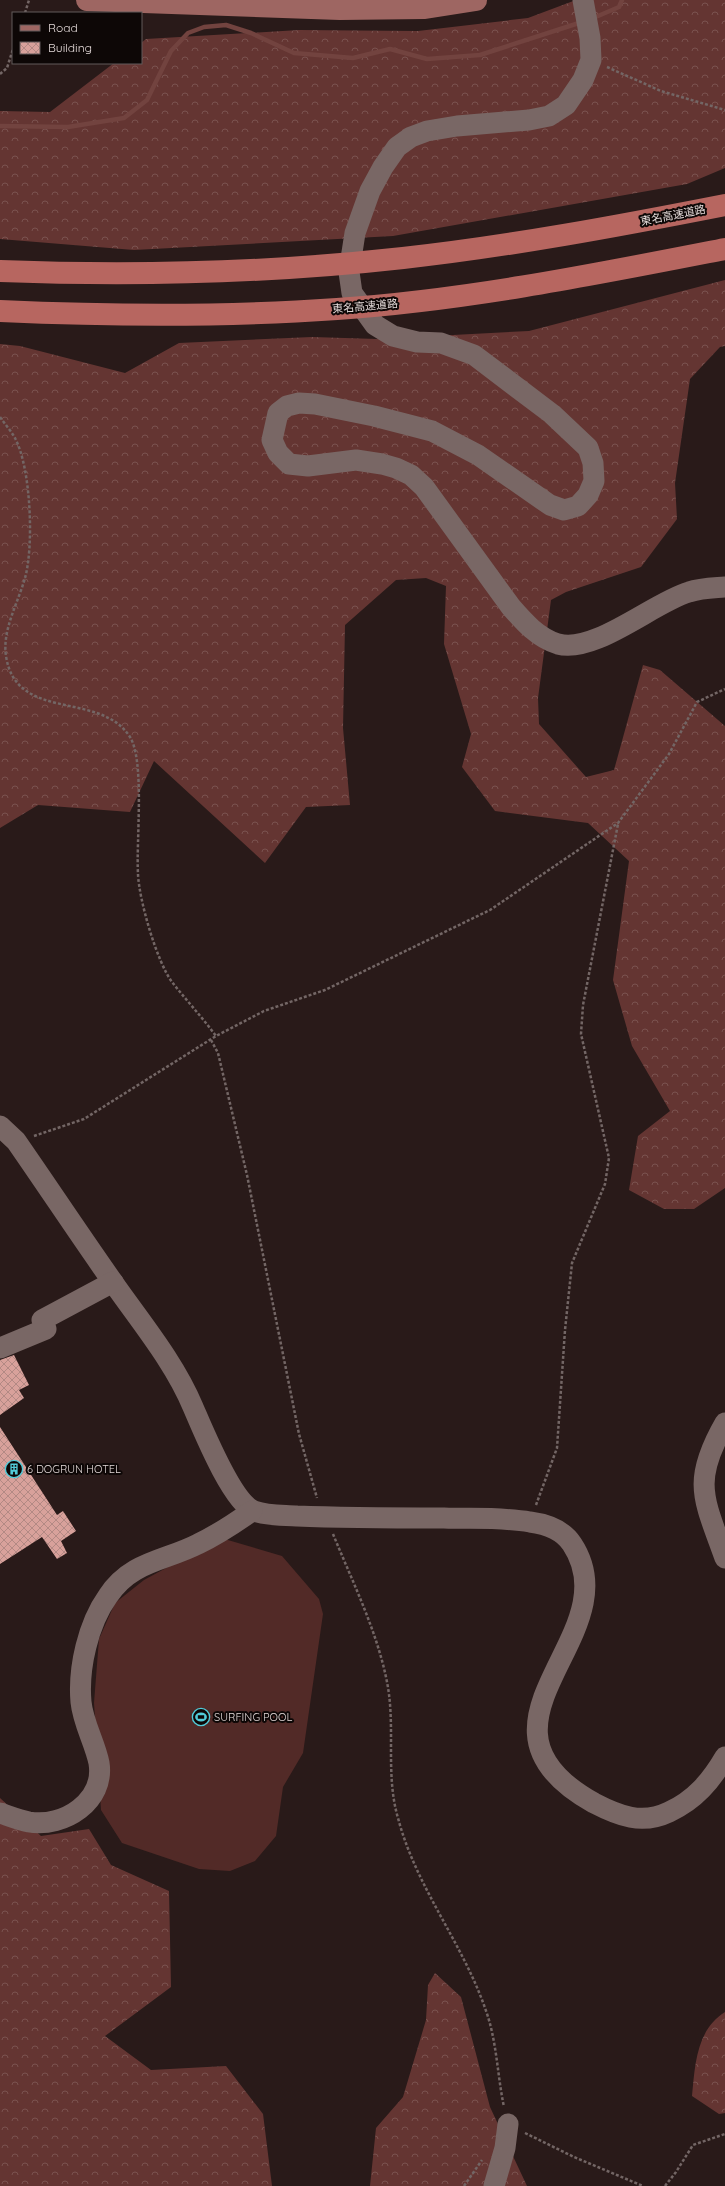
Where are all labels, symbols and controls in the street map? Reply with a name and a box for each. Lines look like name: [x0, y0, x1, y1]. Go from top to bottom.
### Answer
legend: [12, 12, 142, 64]
text: Road: [48, 20, 78, 35]
text: Building: [48, 40, 92, 55]
street label: 東名高速道路: [639, 202, 707, 228]
street label: 東名高速道路: [332, 296, 398, 316]
building icon: 6 DOGRUN HOTEL: [4, 1459, 24, 1479]
place label: 6 DOGRUN HOTEL: [27, 1462, 121, 1476]
sports icon: SURFING POOL: [191, 1707, 211, 1727]
place label: SURFING POOL: [214, 1710, 292, 1724]

